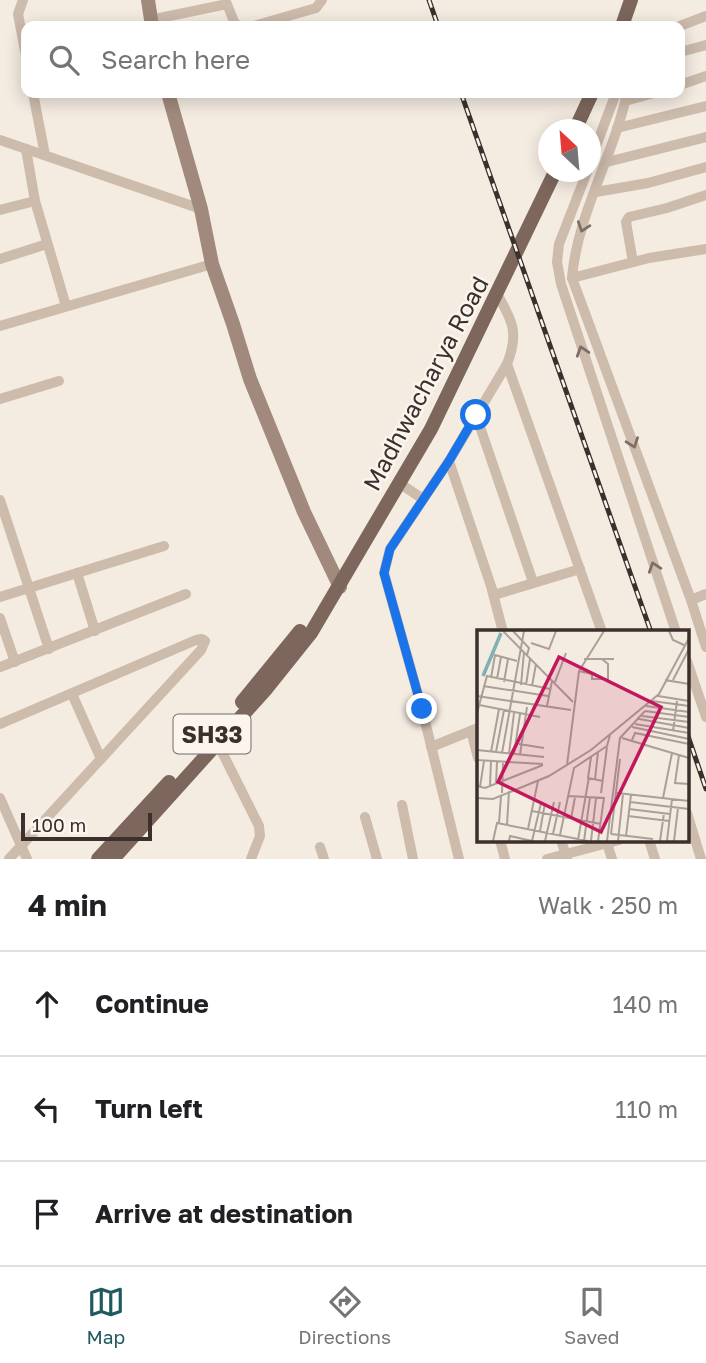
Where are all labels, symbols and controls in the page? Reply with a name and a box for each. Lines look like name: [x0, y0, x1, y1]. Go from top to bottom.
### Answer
search box: [21, 21, 685, 98]
icon: search: [45, 41, 83, 79]
text: Search here: [101, 44, 250, 75]
north arrow: [538, 119, 601, 182]
one-way arrow: [577, 221, 591, 233]
street label: Madhwacharya Road: [356, 271, 494, 495]
one-way arrow: [576, 346, 590, 358]
route start: [460, 399, 491, 430]
one-way arrow: [624, 436, 638, 448]
one-way arrow: [648, 561, 662, 574]
inset map: [477, 630, 688, 842]
route end: [406, 693, 437, 724]
road number: SH33: [174, 714, 250, 754]
scale bar: [21, 810, 152, 842]
text: 100 m: [32, 813, 86, 836]
text: 4 min: [28, 887, 107, 923]
text: Walk · 250 m: [538, 891, 678, 919]
icon: ahead: [28, 985, 66, 1023]
text: Continue: [95, 988, 209, 1019]
text: 140 m: [612, 990, 678, 1018]
icon: left: [28, 1090, 66, 1128]
text: Turn left: [95, 1093, 203, 1124]
text: 110 m: [615, 1095, 678, 1123]
icon: arrive: [28, 1195, 66, 1233]
text: Arrive at destination: [95, 1198, 353, 1229]
tab: Map: [86, 1283, 125, 1348]
tab: Directions: [298, 1283, 391, 1348]
tab: Saved: [564, 1283, 620, 1348]

